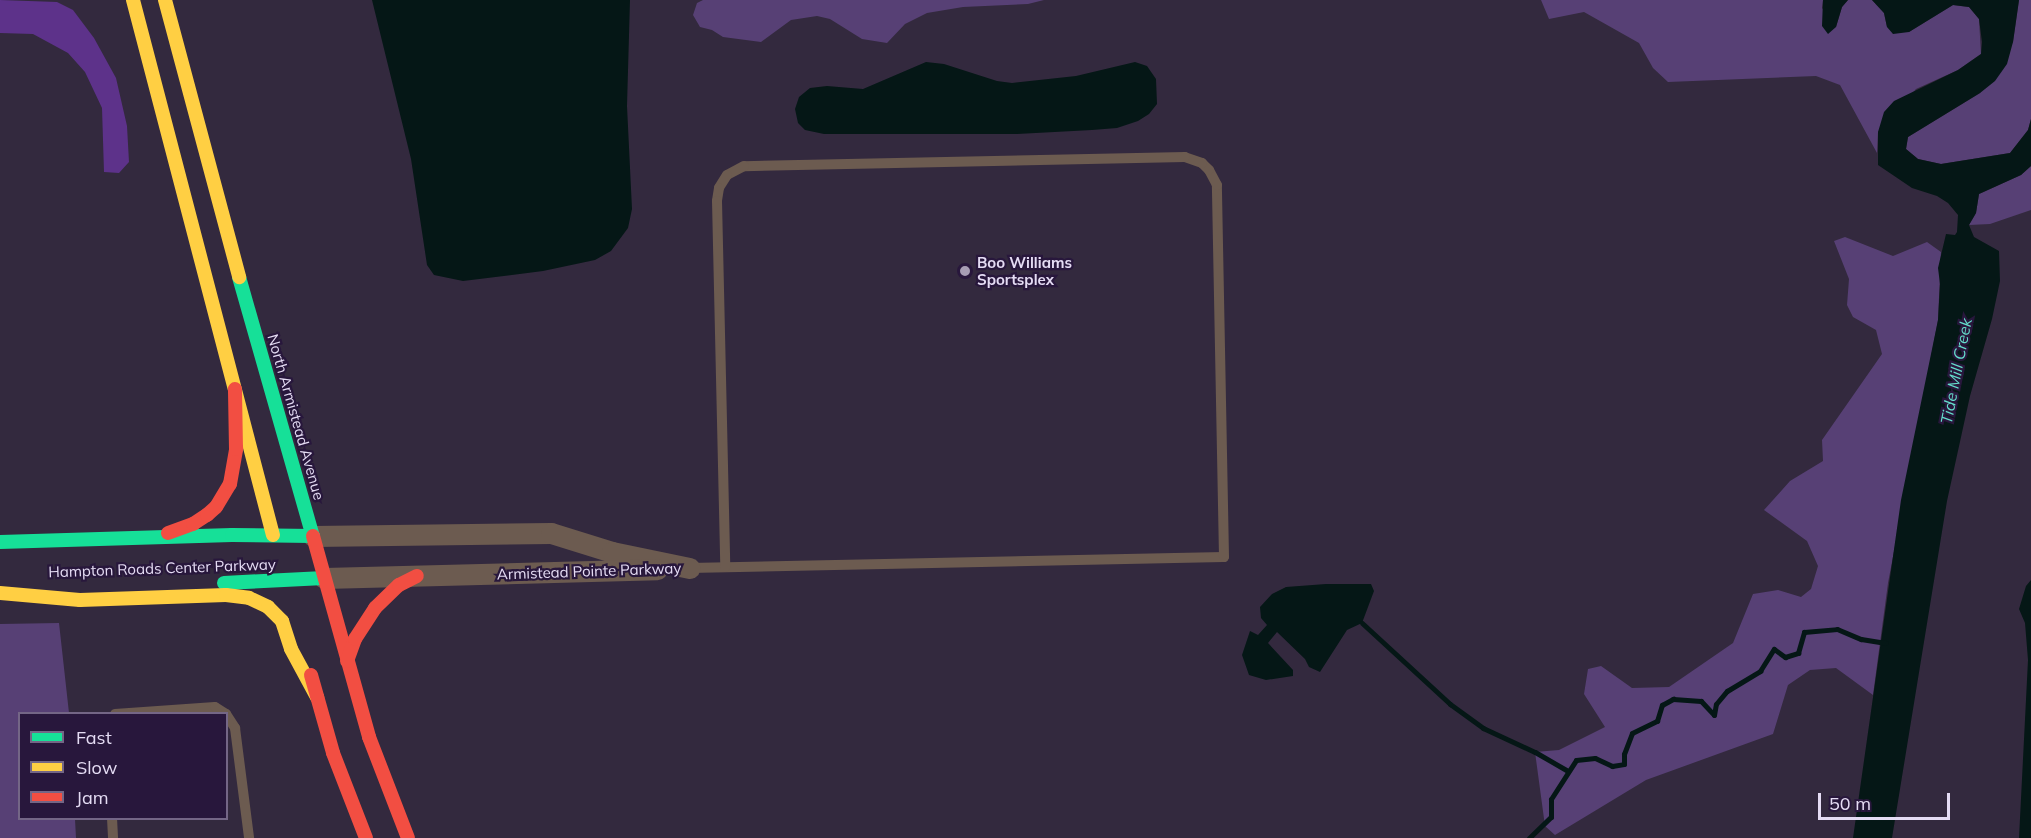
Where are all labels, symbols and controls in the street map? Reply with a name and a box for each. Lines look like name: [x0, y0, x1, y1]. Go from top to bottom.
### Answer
place label: Boo Williams Sportsplex: [977, 253, 1072, 288]
marker: Boo Williams Sportsplex: [958, 264, 972, 278]
water label: Tide Mill Creek: [1936, 316, 1976, 426]
street label: North Armistead Avenue: [264, 332, 328, 502]
street label: Hampton Roads Center Parkway: [48, 555, 276, 581]
street label: Armistead Pointe Parkway: [496, 559, 682, 583]
legend: [18, 712, 228, 820]
text: Fast: [76, 726, 112, 749]
text: Slow: [76, 756, 117, 779]
scale bar: [1821, 781, 1953, 819]
text: Jam: [76, 786, 109, 809]
text: 50 m: [1829, 792, 1871, 815]

